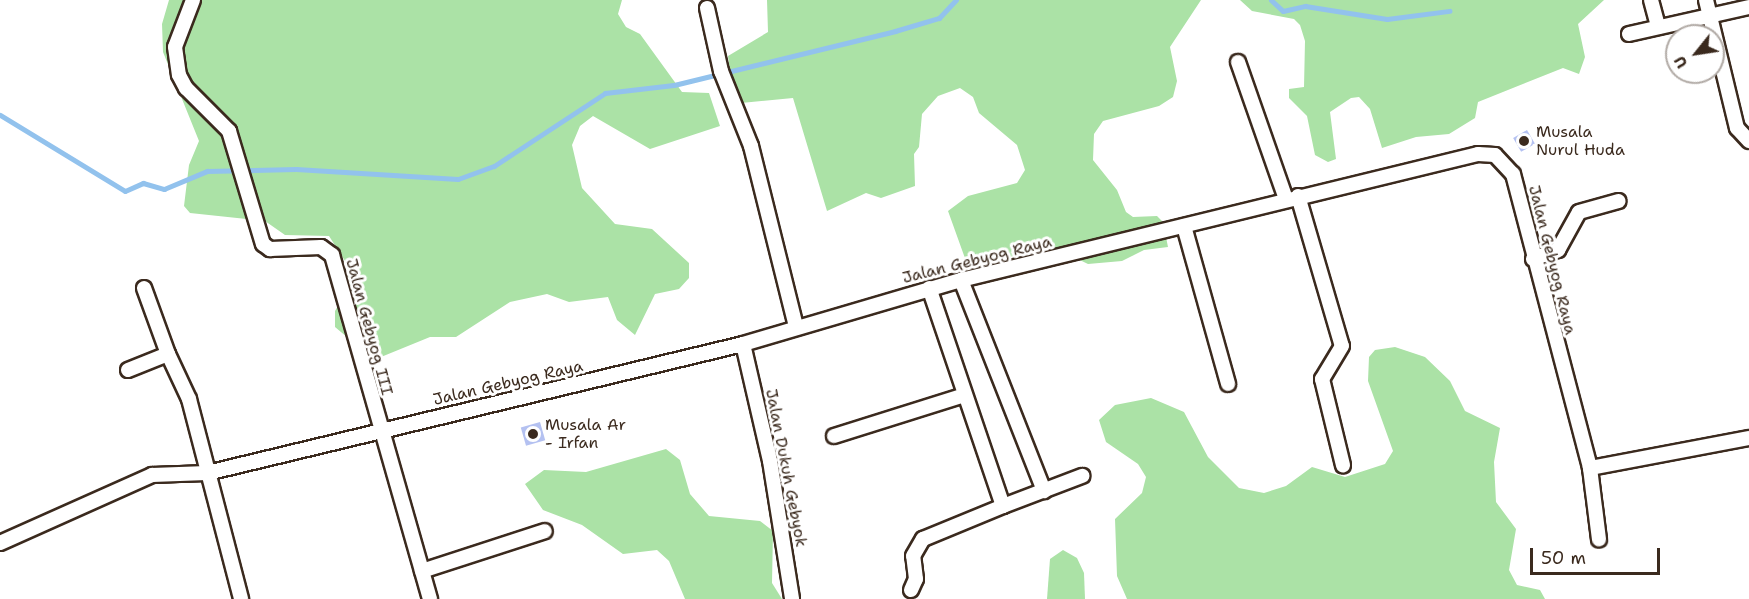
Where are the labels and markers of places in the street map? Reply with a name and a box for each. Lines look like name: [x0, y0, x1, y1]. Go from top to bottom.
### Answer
place label: Musala Nurul Huda: [1536, 122, 1625, 160]
marker: Musala Nurul Huda: [1517, 134, 1531, 148]
place label: Musala Ar - Irfan: [545, 415, 626, 453]
marker: Musala Ar - Irfan: [526, 427, 540, 441]

